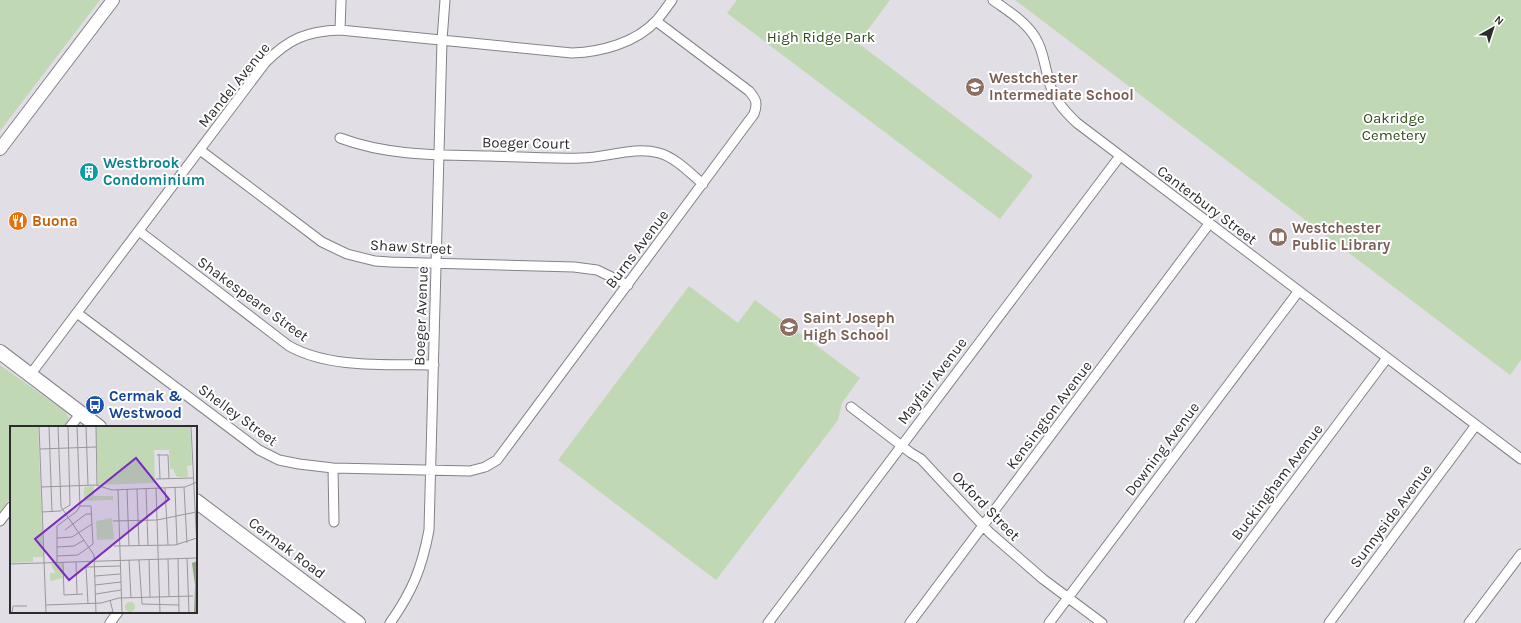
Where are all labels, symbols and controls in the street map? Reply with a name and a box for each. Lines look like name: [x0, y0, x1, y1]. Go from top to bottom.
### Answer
north arrow: [1473, 8, 1513, 48]
text: N: [1492, 13, 1506, 28]
park label: High Ridge Park: [767, 28, 875, 46]
street label: Mandel Avenue: [194, 39, 274, 131]
place label: Westchester Intermediate School: [989, 69, 1134, 104]
school or university icon: Westchester Intermediate School: [964, 76, 986, 98]
park label: Oakridge Cemetery: [1362, 109, 1426, 144]
street label: Boeger Court: [482, 133, 570, 153]
place label: Westbrook Condominium: [103, 154, 205, 189]
building icon: Westbrook Condominium: [78, 161, 100, 183]
street label: Canterbury Street: [1154, 162, 1261, 249]
street label: Burns Avenue: [602, 206, 672, 292]
restaurant icon: Buona: [7, 210, 29, 232]
place label: Buona: [32, 212, 78, 230]
place label: Westchester Public Library: [1292, 219, 1391, 254]
library icon: Westchester Public Library: [1267, 226, 1289, 248]
street label: Shaw Street: [370, 236, 453, 258]
street label: Shakespeare Street: [194, 253, 312, 346]
street label: Boeger Avenue: [410, 266, 432, 366]
place label: Saint Joseph High School: [803, 309, 895, 344]
school or university icon: Saint Joseph High School: [778, 316, 800, 338]
street label: Mayfair Avenue: [893, 334, 971, 428]
street label: Kensington Avenue: [1002, 357, 1096, 473]
street label: Shelley Street: [195, 380, 281, 450]
place label: Cermak & Westwood: [109, 387, 183, 422]
bus stop icon: Cermak & Westwood: [84, 394, 106, 416]
street label: Downing Avenue: [1121, 398, 1203, 500]
street label: Buckingham Avenue: [1227, 420, 1327, 544]
inset map: [10, 426, 197, 613]
street label: Sunnyside Avenue: [1346, 461, 1436, 571]
street label: Oxford Street: [948, 467, 1024, 545]
street label: Cermak Road: [245, 513, 329, 583]

